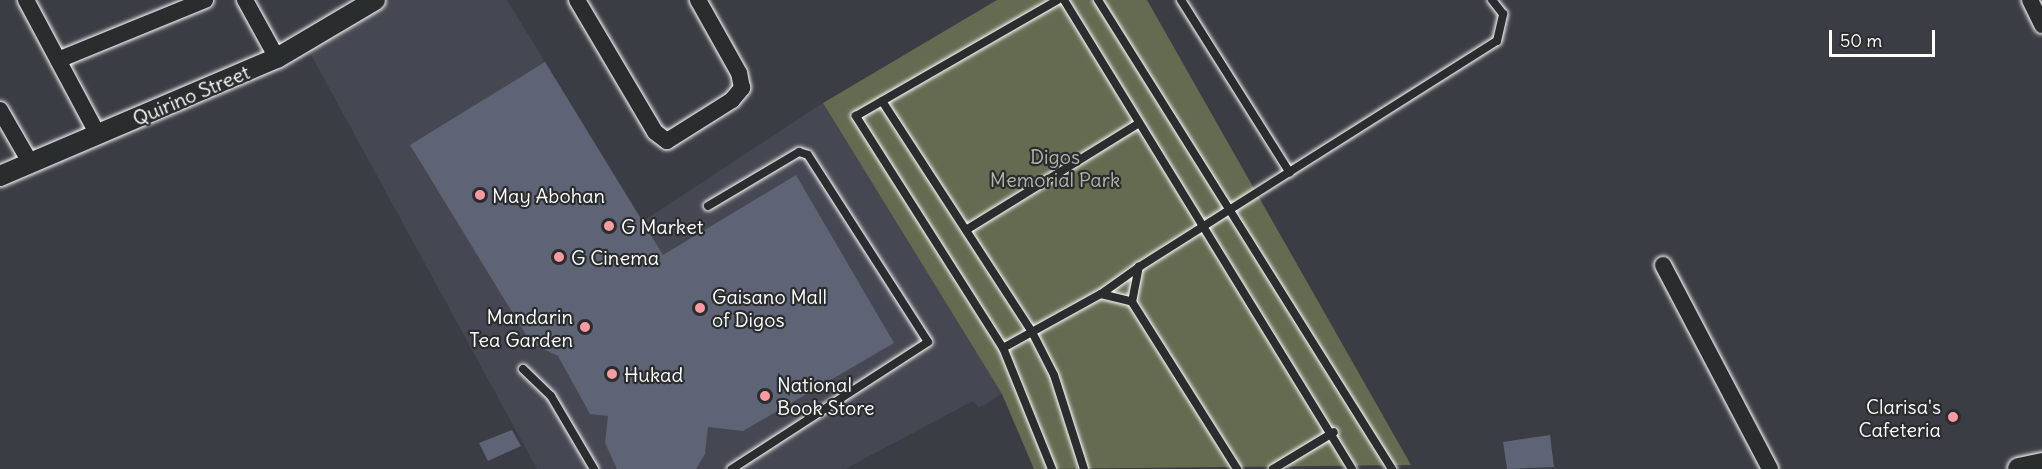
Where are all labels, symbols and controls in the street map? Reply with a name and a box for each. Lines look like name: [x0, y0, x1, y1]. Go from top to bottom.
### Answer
scale bar: [1832, 18, 1938, 56]
text: 50 m: [1840, 29, 1882, 52]
street label: Quirino Street: [129, 60, 253, 130]
park label: Digos Memorial Park: [990, 144, 1120, 191]
place label: May Abohan: [492, 183, 605, 207]
marker: May Abohan: [473, 188, 487, 202]
place label: G Market: [621, 214, 703, 238]
marker: G Market: [602, 219, 616, 233]
place label: G Cinema: [571, 245, 659, 269]
marker: G Cinema: [552, 250, 566, 264]
place label: Gaisano Mall of Digos: [712, 284, 827, 331]
marker: Gaisano Mall of Digos: [693, 301, 707, 315]
place label: Mandarin Tea Garden: [469, 304, 573, 351]
marker: Mandarin Tea Garden: [578, 320, 592, 334]
place label: Hukad: [624, 362, 683, 386]
marker: Hukad: [605, 367, 619, 381]
place label: National Book Store: [777, 372, 875, 419]
marker: National Book Store: [758, 389, 772, 403]
place label: Clarisa's Cafeteria: [1858, 394, 1941, 441]
marker: Clarisa's Cafeteria: [1946, 410, 1960, 424]

